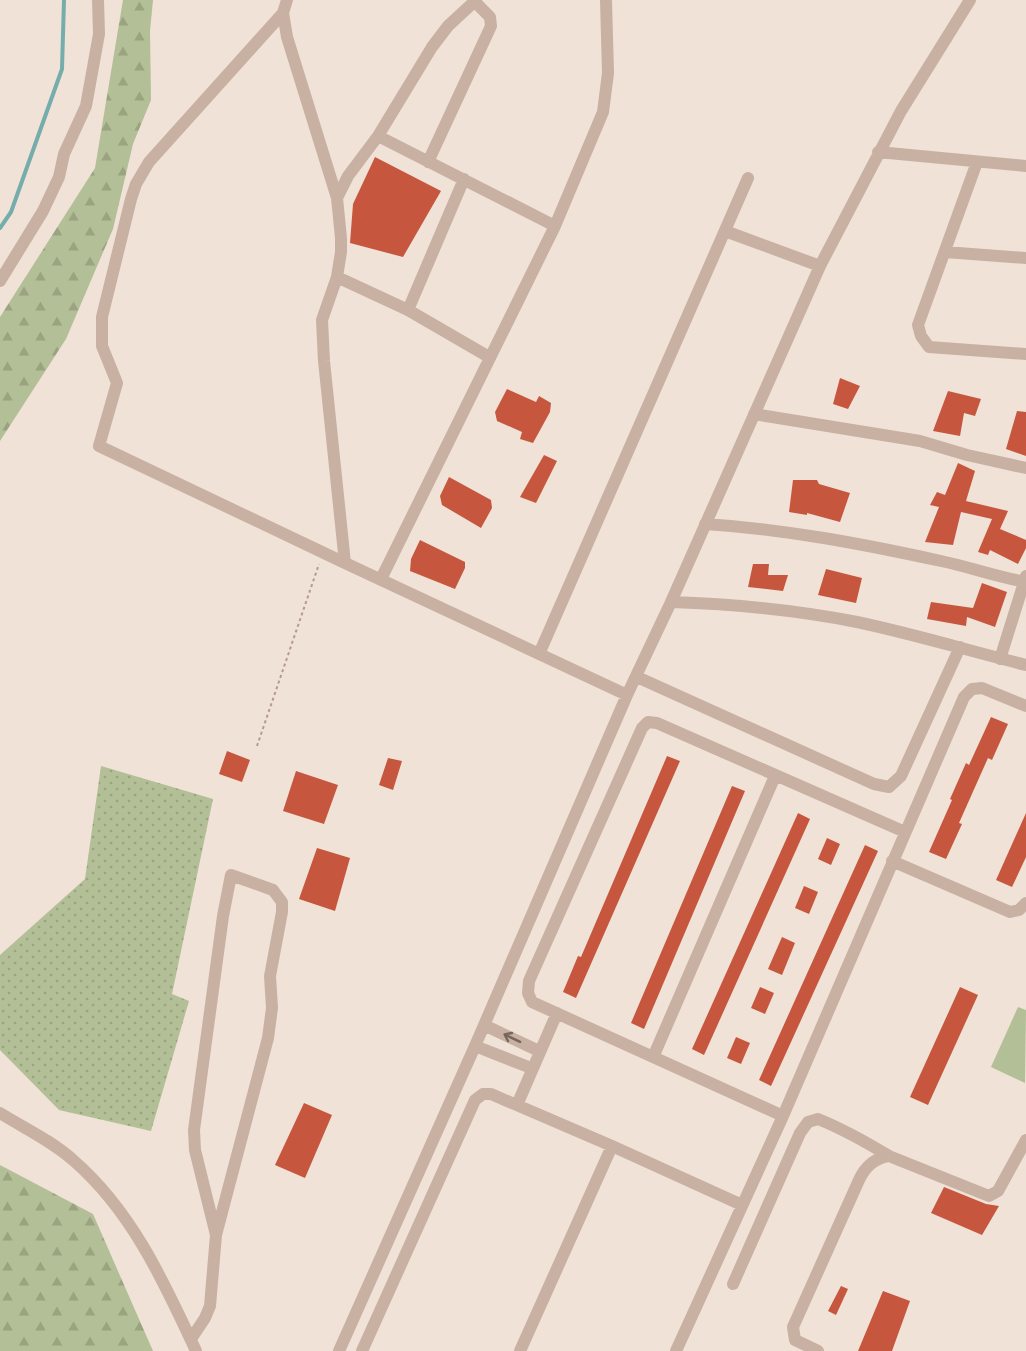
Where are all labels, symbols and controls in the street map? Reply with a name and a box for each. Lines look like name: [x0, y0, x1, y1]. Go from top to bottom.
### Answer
one-way arrow: [503, 1031, 521, 1043]

